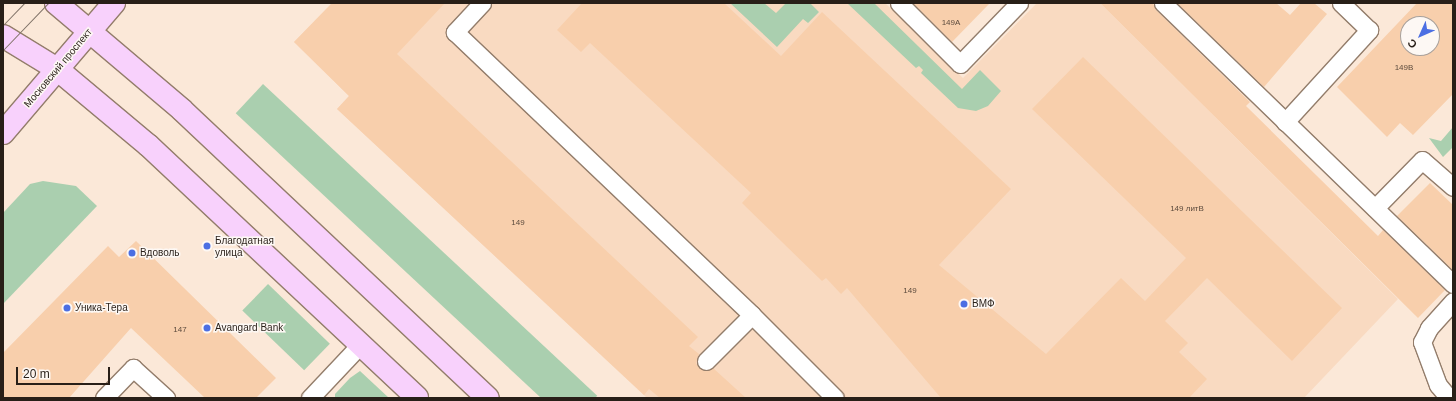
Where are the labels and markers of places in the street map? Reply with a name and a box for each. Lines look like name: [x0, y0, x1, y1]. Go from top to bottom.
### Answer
place label: Благодатная улица: [215, 234, 274, 258]
marker: Благодатная улица: [202, 241, 212, 251]
place label: Вдоволь: [140, 247, 180, 259]
marker: Вдоволь: [127, 248, 137, 258]
place label: ВМФ: [972, 298, 994, 310]
marker: ВМФ: [959, 299, 969, 309]
place label: Уника-Тера: [75, 302, 128, 314]
marker: Уника-Тера: [62, 303, 72, 313]
place label: Avangard Bank: [215, 322, 283, 334]
marker: Avangard Bank: [202, 323, 212, 333]

